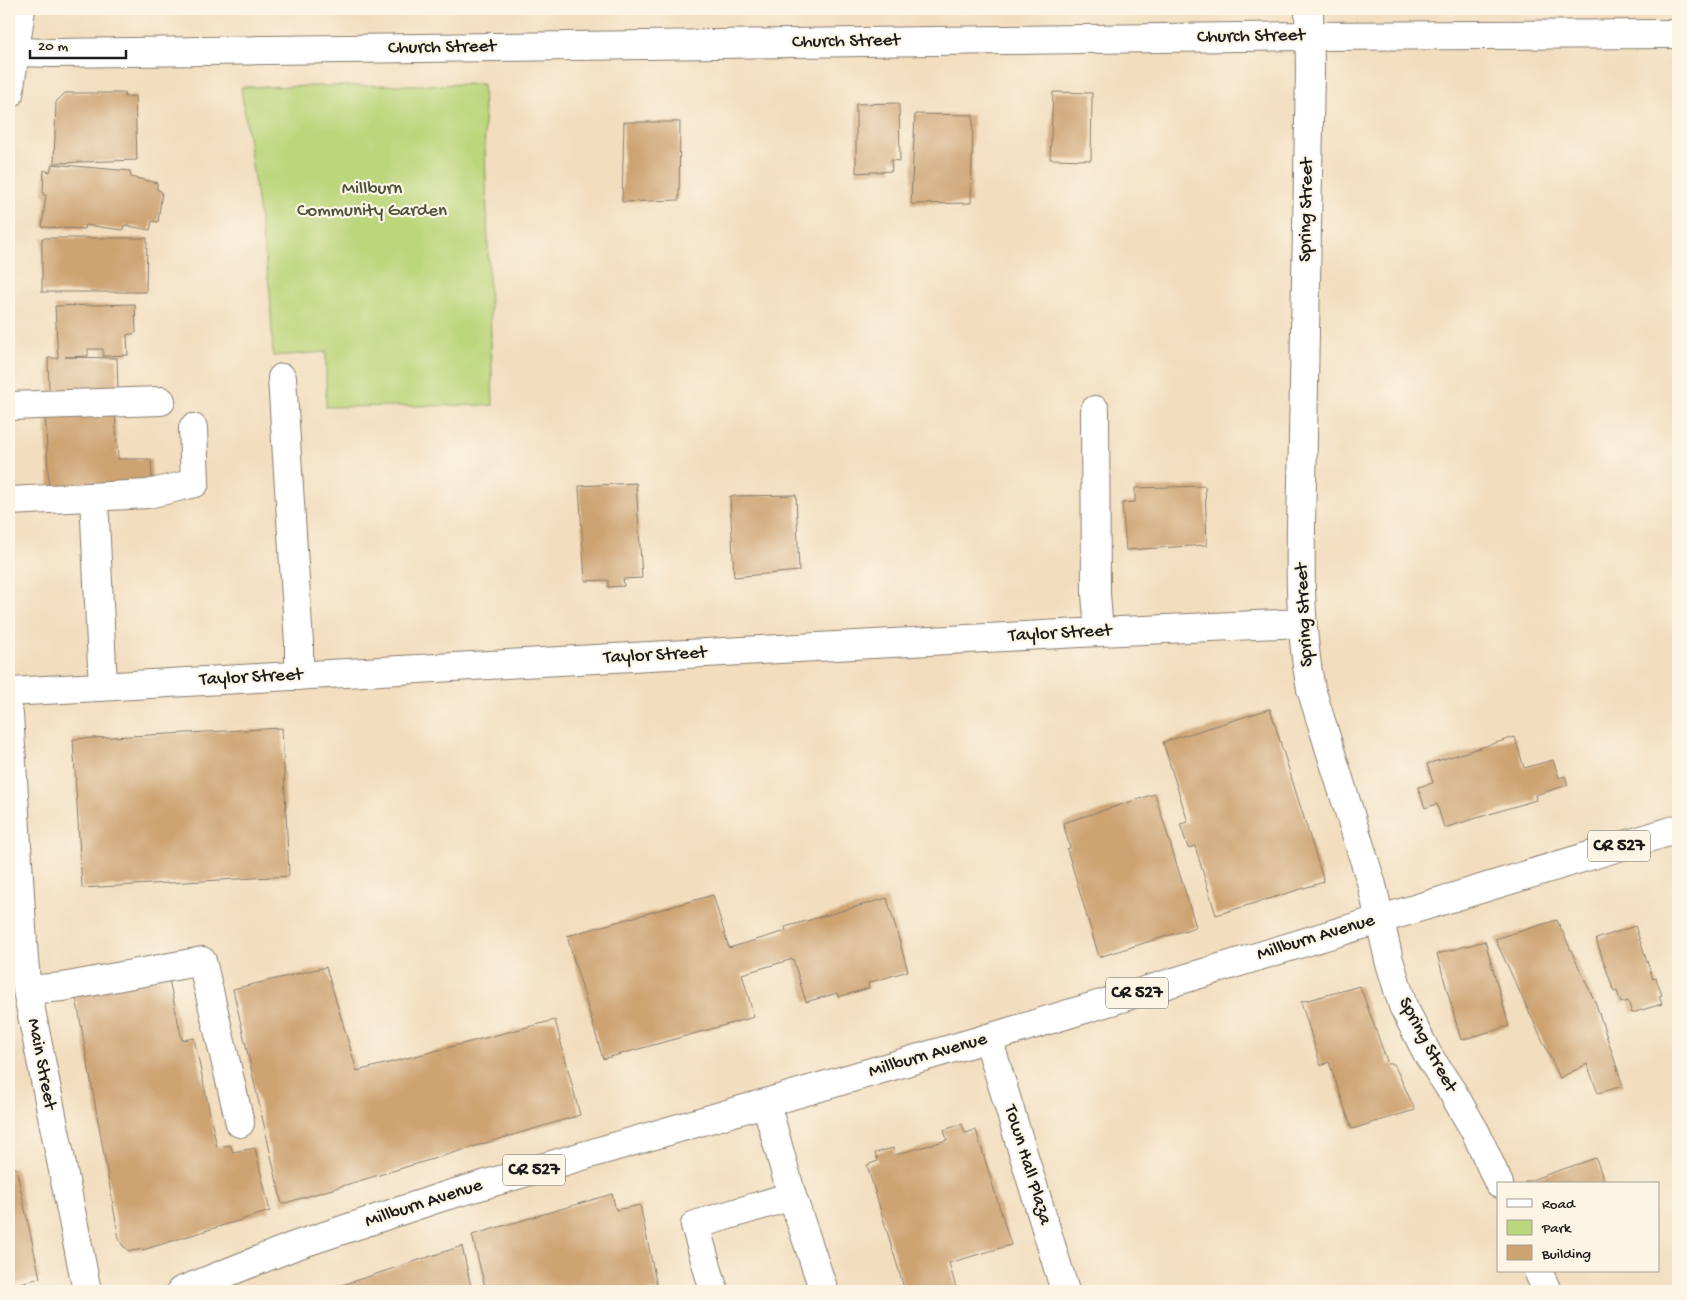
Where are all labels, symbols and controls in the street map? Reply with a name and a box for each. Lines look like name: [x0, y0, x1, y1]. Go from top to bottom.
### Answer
street label: Church Street: [1197, 25, 1307, 49]
scale bar: [30, 28, 126, 60]
street label: Church Street: [792, 30, 902, 54]
street label: Church Street: [388, 36, 498, 60]
text: 20 m: [38, 38, 68, 56]
street label: Spring Street: [1295, 156, 1319, 262]
park label: Millburn Community Garden: [297, 178, 447, 223]
street label: Spring Street: [1291, 560, 1319, 668]
street label: Taylor Street: [1007, 620, 1114, 648]
street label: Taylor Street: [602, 642, 709, 670]
street label: Taylor Street: [198, 664, 305, 692]
road number: CR 527: [1588, 830, 1650, 861]
street label: Millburn Avenue: [1254, 909, 1378, 967]
road number: CR 527: [1106, 978, 1168, 1008]
street label: Spring Street: [1392, 994, 1463, 1098]
street label: Main Street: [21, 1017, 61, 1114]
street label: Millburn Avenue: [866, 1028, 990, 1084]
street label: Town Hall Plaza: [998, 1101, 1057, 1229]
road number: CR 527: [503, 1154, 565, 1186]
street label: Millburn Avenue: [362, 1174, 486, 1234]
legend: [1497, 1182, 1660, 1272]
text: Road: [1542, 1196, 1576, 1214]
text: Park: [1541, 1220, 1572, 1238]
text: Building: [1541, 1246, 1591, 1264]

